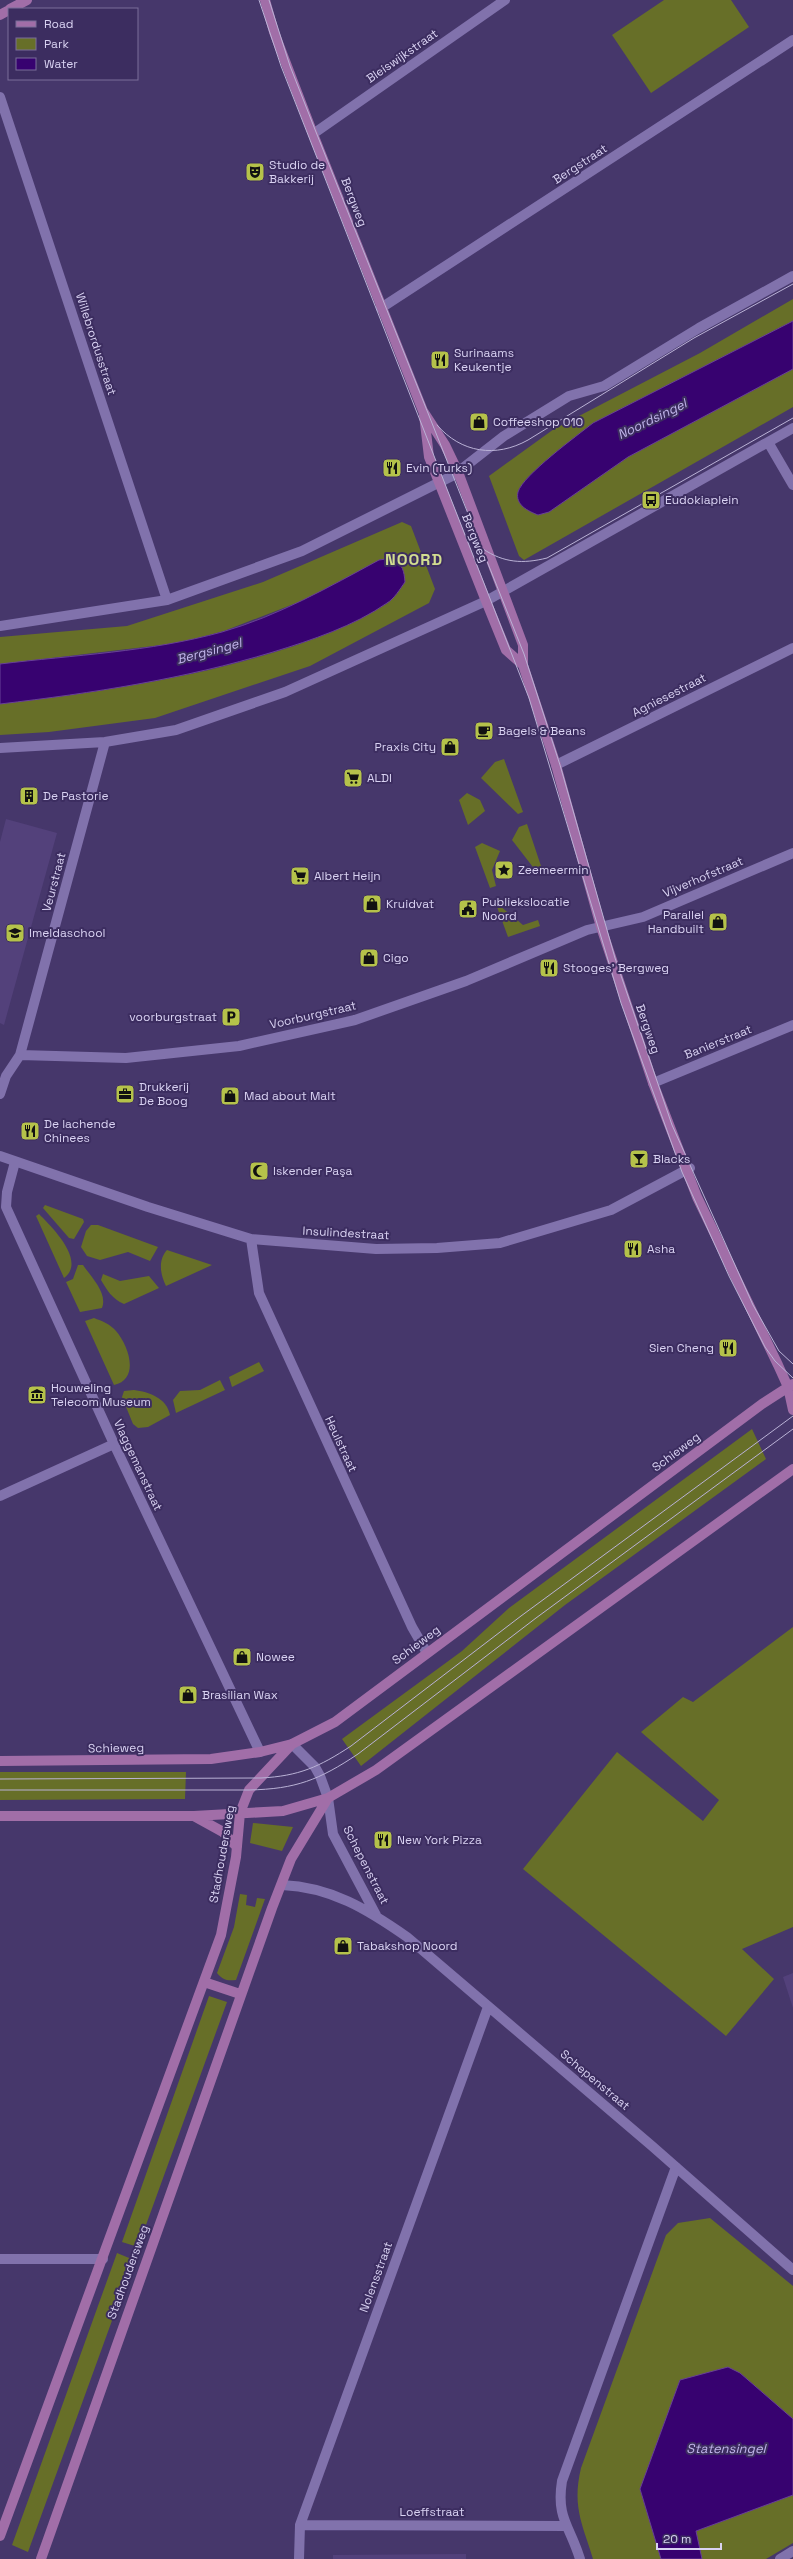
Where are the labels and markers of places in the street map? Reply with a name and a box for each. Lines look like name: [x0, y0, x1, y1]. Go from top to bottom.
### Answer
place label: Studio de Bakkerij: [269, 157, 325, 187]
theatre icon: Studio de Bakkerij: [244, 161, 266, 183]
place label: Surinaams Keukentje: [454, 345, 514, 375]
restaurant icon: Surinaams Keukentje: [429, 349, 451, 371]
shop icon: Coffeeshop 010: [468, 411, 490, 433]
place label: Coffeeshop 010: [493, 414, 583, 430]
restaurant icon: Evin (Turks): [381, 457, 403, 479]
place label: Evin (Turks): [406, 460, 472, 476]
bus stop icon: Eudokiaplein: [640, 489, 662, 511]
place label: Eudokiaplein: [665, 492, 739, 508]
cafe icon: Bagels & Beans: [473, 720, 495, 742]
place label: Bagels & Beans: [498, 723, 586, 739]
shop icon: Praxis City: [439, 736, 461, 758]
place label: Praxis City: [375, 739, 436, 755]
supermarket icon: ALDI: [342, 767, 364, 789]
place label: ALDI: [367, 770, 392, 786]
building icon: De Pastorie: [18, 785, 40, 807]
place label: De Pastorie: [43, 788, 109, 804]
place icon: Zeemeermin: [493, 859, 515, 881]
place label: Zeemeermin: [518, 862, 589, 878]
supermarket icon: Albert Heijn: [289, 865, 311, 887]
place label: Albert Heijn: [314, 868, 381, 884]
shop icon: Kruidvat: [361, 893, 383, 915]
place label: Publiekslocatie Noord: [482, 894, 570, 924]
place label: Kruidvat: [386, 896, 434, 912]
public building icon: Publiekslocatie Noord: [457, 898, 479, 920]
place label: Parallel Handbuilt: [648, 907, 704, 937]
shop icon: Parallel Handbuilt: [707, 911, 729, 933]
school or university icon: Imeldaschool: [4, 922, 26, 944]
place label: Imeldaschool: [29, 925, 106, 941]
shop icon: Cigo: [358, 947, 380, 969]
place label: Cigo: [383, 950, 409, 966]
restaurant icon: Stooges’ Bergweg: [538, 957, 560, 979]
place label: Stooges’ Bergweg: [563, 960, 669, 976]
parking icon: voorburgstraat: [220, 1006, 242, 1028]
place label: voorburgstraat: [129, 1009, 217, 1025]
place label: Drukkerij De Boog: [139, 1079, 189, 1109]
office icon: Drukkerij De Boog: [114, 1083, 136, 1105]
shop icon: Mad about Malt: [219, 1085, 241, 1107]
place label: Mad about Malt: [244, 1088, 336, 1104]
place label: De lachende Chinees: [44, 1116, 116, 1146]
restaurant icon: De lachende Chinees: [19, 1120, 41, 1142]
bar icon: Blacks: [628, 1148, 650, 1170]
place label: Blacks: [653, 1151, 690, 1167]
mosque icon: Iskender Paşa: [248, 1160, 270, 1182]
place label: Iskender Paşa: [273, 1163, 352, 1179]
restaurant icon: Asha: [622, 1238, 644, 1260]
place label: Asha: [647, 1241, 675, 1257]
restaurant icon: Sien Cheng: [717, 1337, 739, 1359]
place label: Sien Cheng: [649, 1340, 714, 1356]
place label: Houweling Telecom Museum: [51, 1380, 151, 1410]
museum icon: Houweling Telecom Museum: [26, 1384, 48, 1406]
shop icon: Nowee: [231, 1646, 253, 1668]
place label: Nowee: [256, 1649, 295, 1665]
shop icon: Brasilian Wax: [177, 1684, 199, 1706]
place label: Brasilian Wax: [202, 1687, 278, 1703]
restaurant icon: New York Pizza: [372, 1829, 394, 1851]
place label: New York Pizza: [397, 1832, 482, 1848]
shop icon: Tabakshop Noord: [332, 1935, 354, 1957]
place label: Tabakshop Noord: [357, 1938, 458, 1954]

